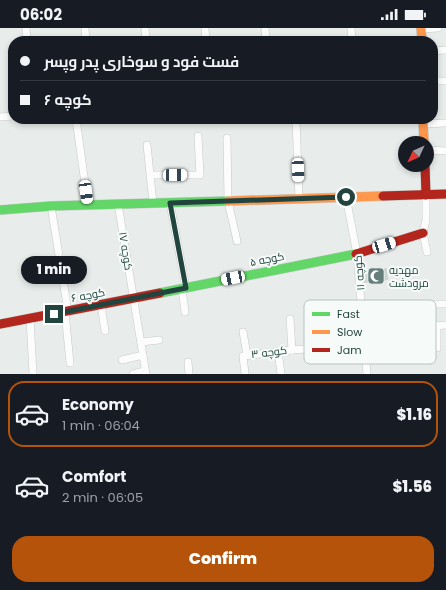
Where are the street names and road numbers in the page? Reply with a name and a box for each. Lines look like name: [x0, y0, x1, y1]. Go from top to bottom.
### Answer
street label: کوچه ۱۷: [115, 231, 137, 272]
street label: کوچه ۵: [248, 248, 286, 270]
street label: کوچه ۱۱: [349, 255, 369, 291]
street label: کوچه ۶: [70, 284, 106, 306]
street label: کوچه ۳: [250, 342, 288, 362]

